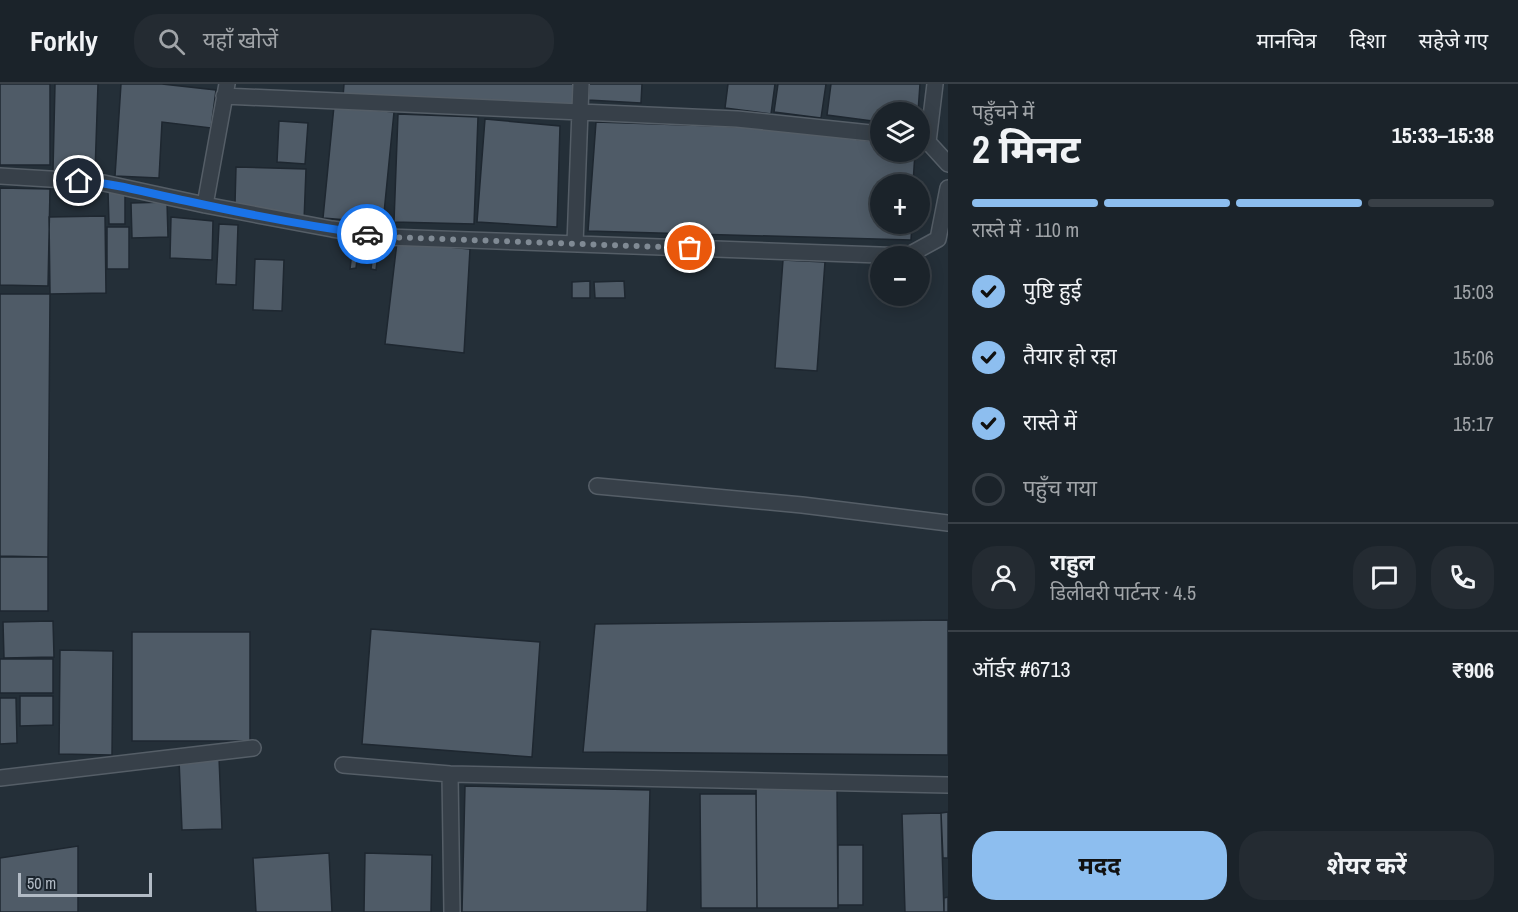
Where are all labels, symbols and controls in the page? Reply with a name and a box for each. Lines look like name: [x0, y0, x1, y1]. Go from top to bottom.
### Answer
search box: [134, 14, 554, 68]
text: Forkly: [30, 22, 98, 60]
icon: search: [155, 25, 188, 58]
text: यहाँ खोजें: [203, 25, 278, 55]
text: मानचित्र: [1257, 26, 1317, 55]
text: दिशा: [1350, 26, 1386, 55]
text: सहेजे गए: [1419, 26, 1488, 55]
text: पहुँचने में: [972, 98, 1034, 125]
map controls: [870, 102, 930, 306]
button: layers: [870, 102, 930, 162]
text: 15:33–15:38: [1392, 120, 1494, 150]
text: 2 मिनट: [972, 123, 1081, 175]
pin: [53, 155, 104, 206]
icon: home: [62, 164, 95, 197]
button: +: [870, 174, 930, 234]
courier: [337, 204, 397, 264]
text: रास्ते में · 110 m: [972, 216, 1079, 243]
icon: car: [351, 218, 384, 251]
pin: [664, 222, 715, 273]
icon: bag: [673, 231, 706, 264]
button: −: [870, 246, 930, 306]
icon: check: [972, 275, 1005, 308]
text: पुष्टि हुई: [1023, 275, 1082, 305]
text: 15:03: [1453, 278, 1494, 305]
icon: check: [972, 341, 1005, 374]
text: तैयार हो रहा: [1023, 341, 1117, 371]
text: 15:06: [1453, 344, 1494, 371]
icon: check: [972, 407, 1005, 440]
text: रास्ते में: [1023, 407, 1077, 437]
text: 15:17: [1453, 410, 1494, 437]
text: पहुँच गया: [1023, 473, 1097, 503]
button: person: [972, 546, 1035, 609]
button: chat: [1353, 546, 1416, 609]
button: phone: [1431, 546, 1494, 609]
text: राहुल: [1050, 547, 1095, 577]
text: डिलीवरी पार्टनर · 4.5: [1050, 579, 1196, 606]
text: ऑर्डर #6713: [972, 654, 1070, 684]
text: ₹906: [1451, 655, 1494, 685]
button: मदद: [972, 831, 1227, 900]
button: शेयर करें: [1239, 831, 1494, 900]
scale bar: [18, 870, 152, 898]
text: 50 m: [27, 872, 56, 894]

